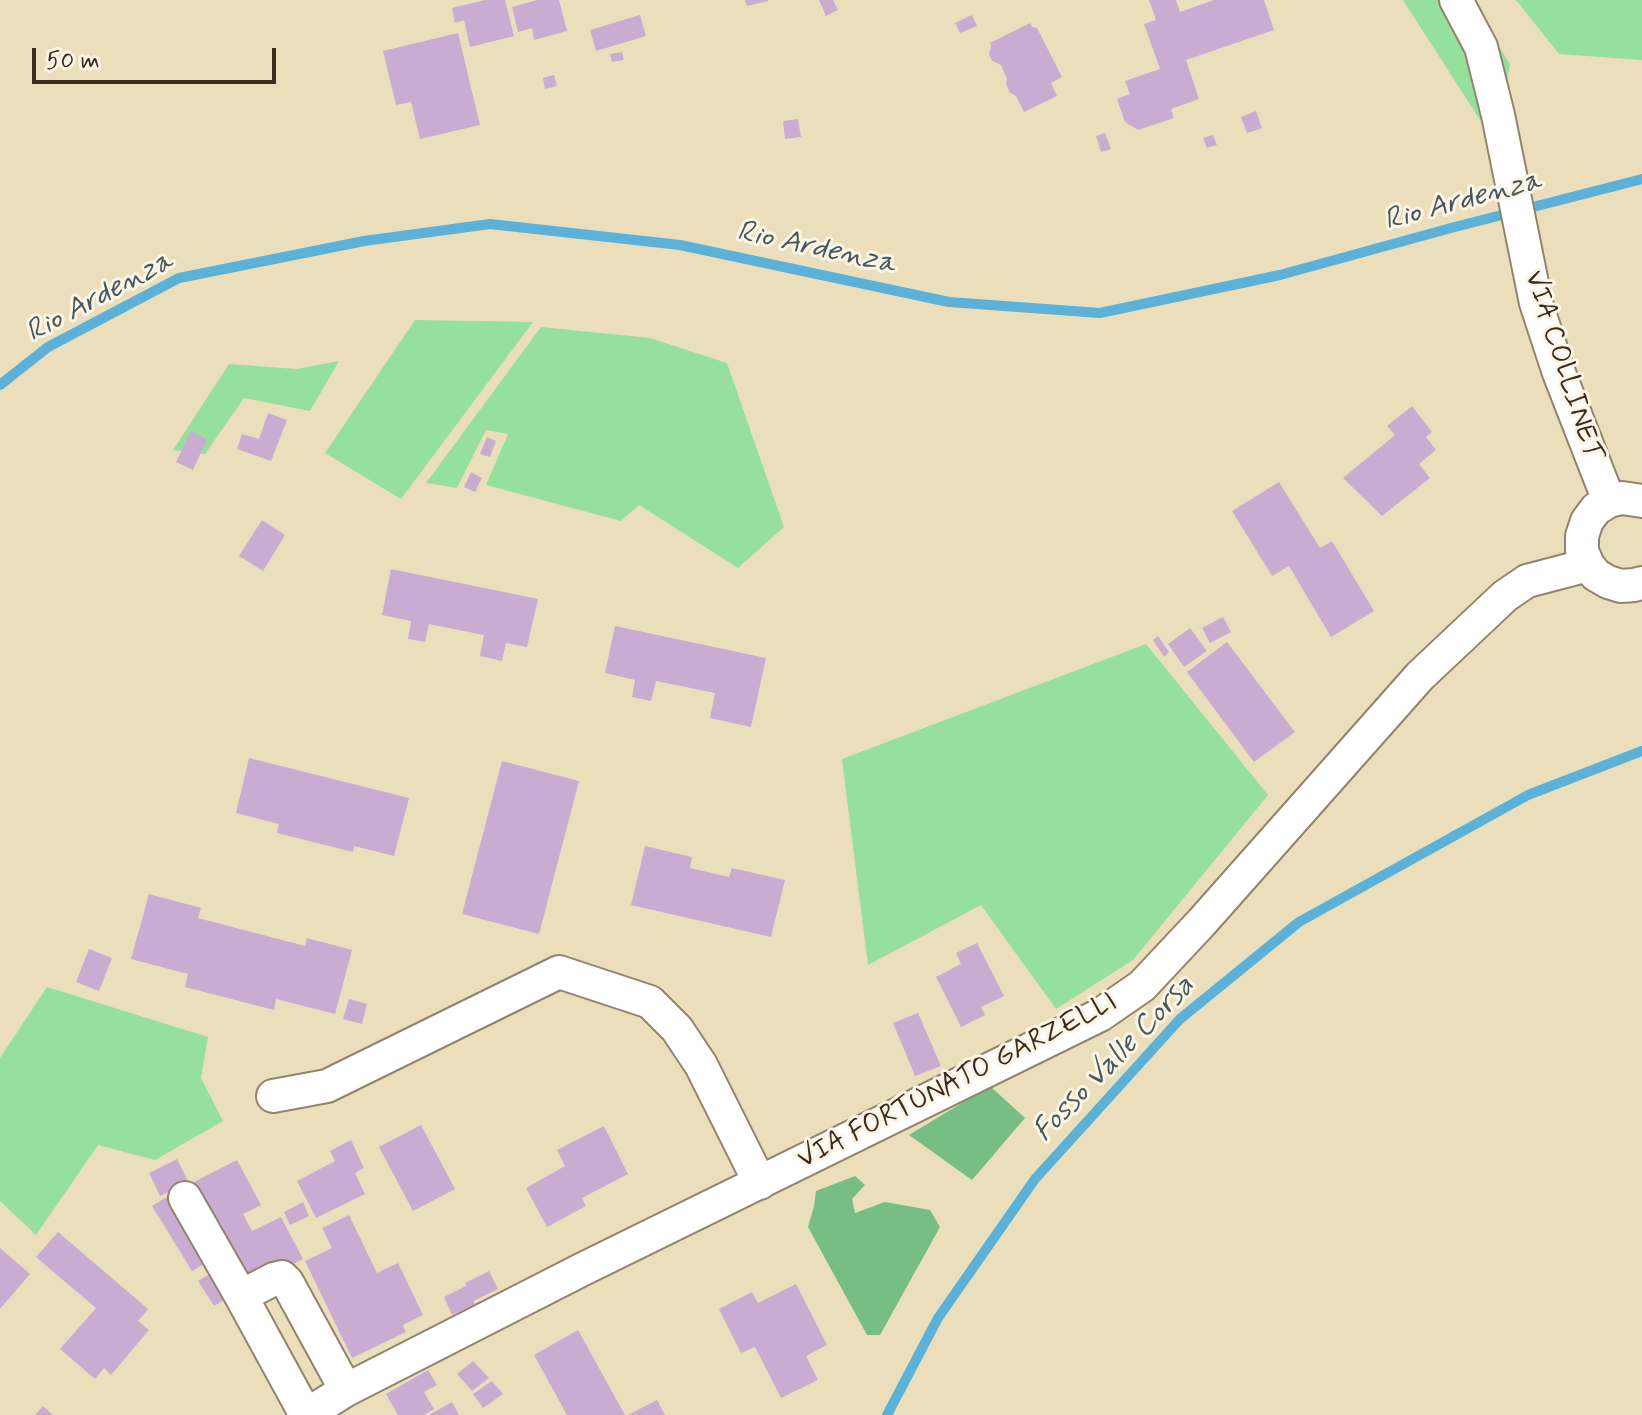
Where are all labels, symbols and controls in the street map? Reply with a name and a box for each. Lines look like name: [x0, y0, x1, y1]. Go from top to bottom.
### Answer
scale bar: [36, 32, 280, 82]
text: 50 m: [46, 46, 100, 77]
water label: Rio Ardenza: [1380, 164, 1546, 240]
water label: Rio Ardenza: [733, 215, 899, 283]
water label: Rio Ardenza: [20, 244, 180, 352]
street label: VIA COLLINET: [1515, 267, 1609, 465]
water label: Fosso Valle Corsa: [1027, 970, 1203, 1150]
street label: VIA FORTUNATO GARZELLI: [793, 987, 1123, 1177]

